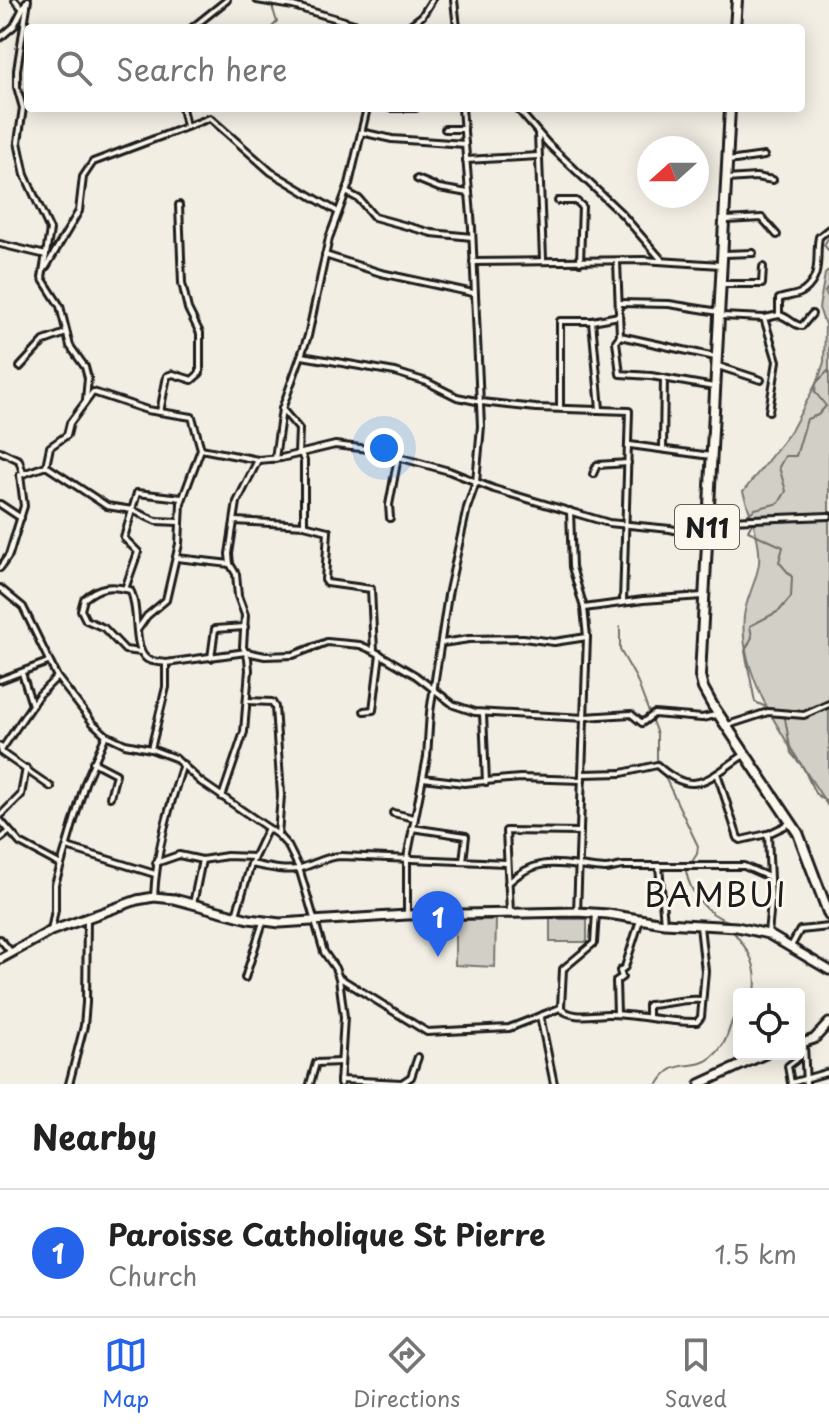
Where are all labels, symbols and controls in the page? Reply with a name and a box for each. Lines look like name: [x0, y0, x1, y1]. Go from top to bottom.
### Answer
search box: [24, 24, 805, 112]
icon: search: [52, 46, 96, 90]
text: Search here: [116, 46, 288, 91]
north arrow: [637, 136, 709, 208]
your location: [364, 428, 404, 468]
road number: N11: [675, 505, 739, 549]
district label: BAMBUI: [644, 870, 788, 918]
pin: 1: [412, 891, 464, 957]
map controls: [733, 988, 805, 1060]
button: locate: [733, 988, 805, 1060]
text: Nearby: [32, 1110, 157, 1162]
text: Paroisse Catholique St Pierre: [108, 1211, 545, 1256]
text: 1: [52, 1234, 64, 1273]
text: 1.5 km: [714, 1234, 797, 1273]
text: Church: [108, 1256, 197, 1295]
tab: Map: [102, 1333, 149, 1414]
tab: Directions: [353, 1333, 460, 1414]
tab: Saved: [664, 1333, 727, 1414]

